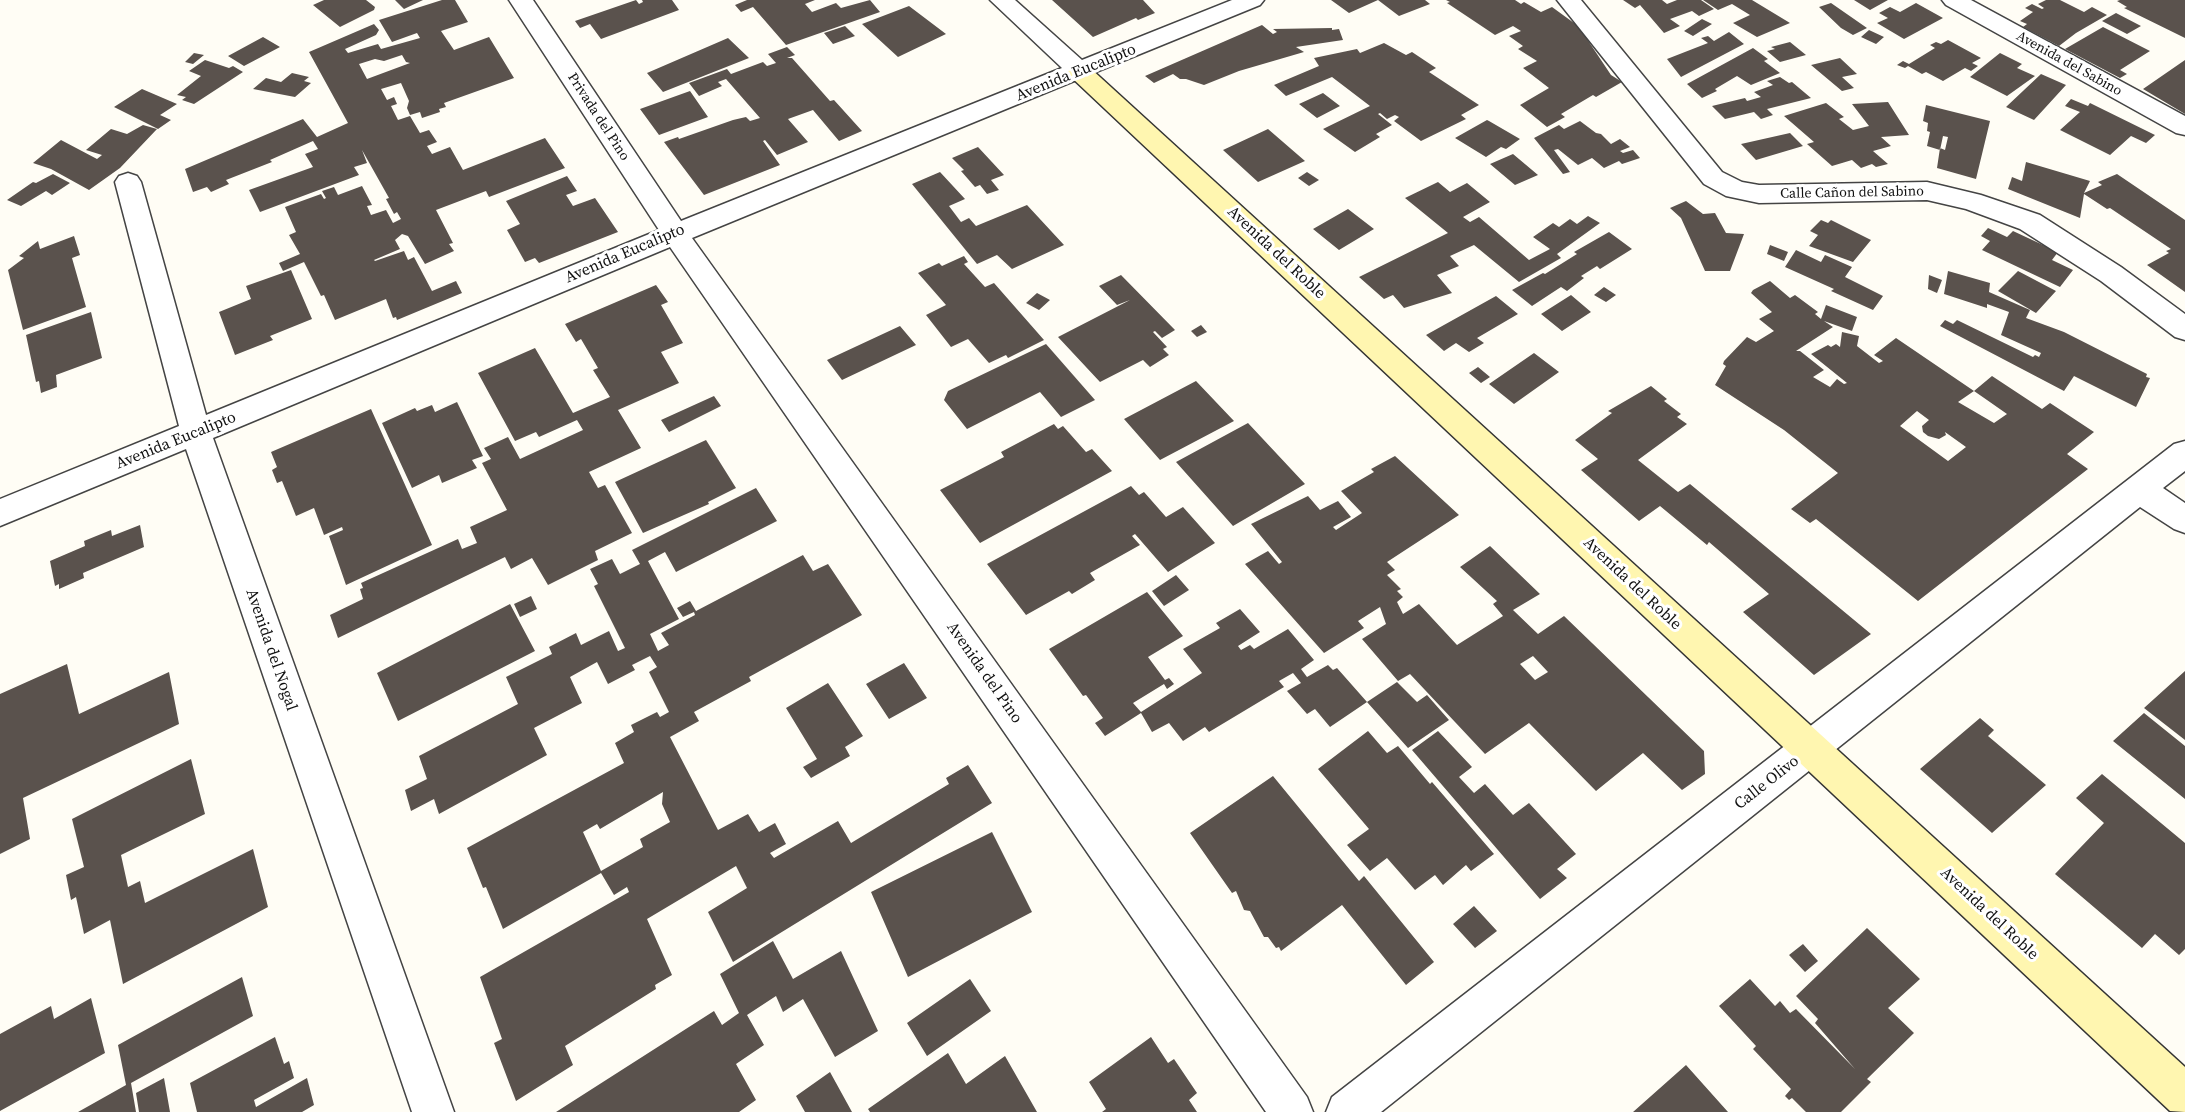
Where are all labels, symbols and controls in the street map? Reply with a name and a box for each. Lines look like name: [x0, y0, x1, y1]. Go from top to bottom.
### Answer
street label: Avenida del Sabino: [2013, 28, 2125, 100]
street label: Avenida Eucalipto: [1013, 40, 1139, 106]
street label: Privada del Pino: [563, 70, 633, 164]
street label: Calle Cañon del Sabino: [1780, 183, 1924, 203]
street label: Avenida del Roble: [1223, 203, 1329, 303]
street label: Avenida Eucalipto: [562, 220, 688, 288]
street label: Avenida Eucalipto: [113, 408, 239, 474]
street label: Avenida del Roble: [1579, 534, 1685, 634]
street label: Avenida del Nogal: [241, 587, 301, 713]
street label: Avenida del Pino: [942, 619, 1026, 727]
street label: Calle Olivo: [1731, 752, 1803, 814]
street label: Avenida del Roble: [1936, 864, 2042, 964]

